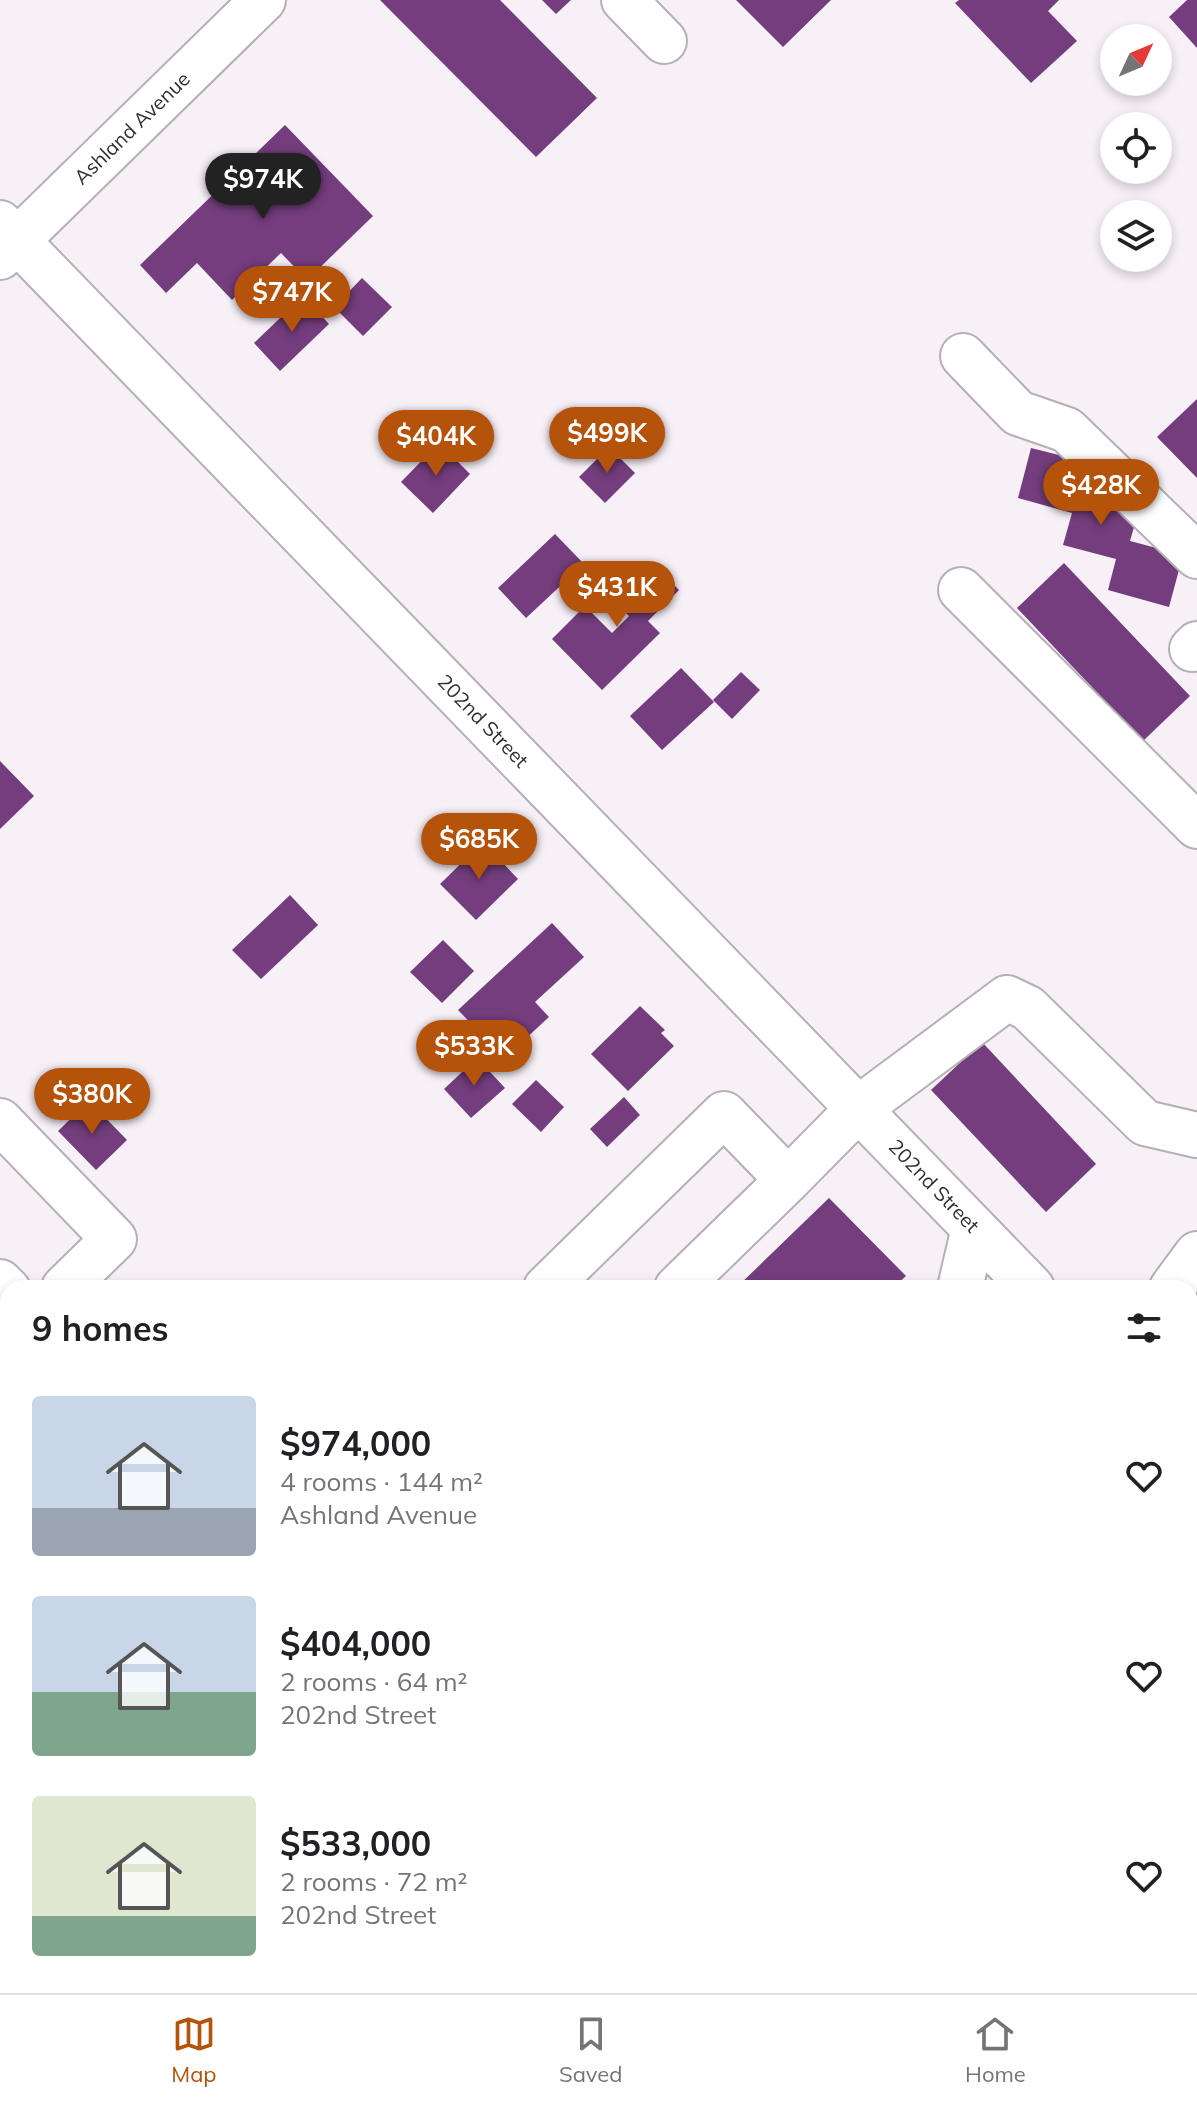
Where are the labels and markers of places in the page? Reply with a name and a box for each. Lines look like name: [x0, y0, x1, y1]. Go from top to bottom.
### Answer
pin: $974K: [207, 153, 319, 221]
pin: $747K: [236, 266, 348, 334]
pin: $499K: [551, 407, 663, 475]
pin: $404K: [380, 410, 492, 478]
pin: $428K: [1045, 459, 1157, 527]
pin: $431K: [561, 561, 673, 629]
pin: $685K: [423, 813, 535, 881]
pin: $533K: [418, 1020, 530, 1088]
pin: $380K: [36, 1068, 148, 1136]

